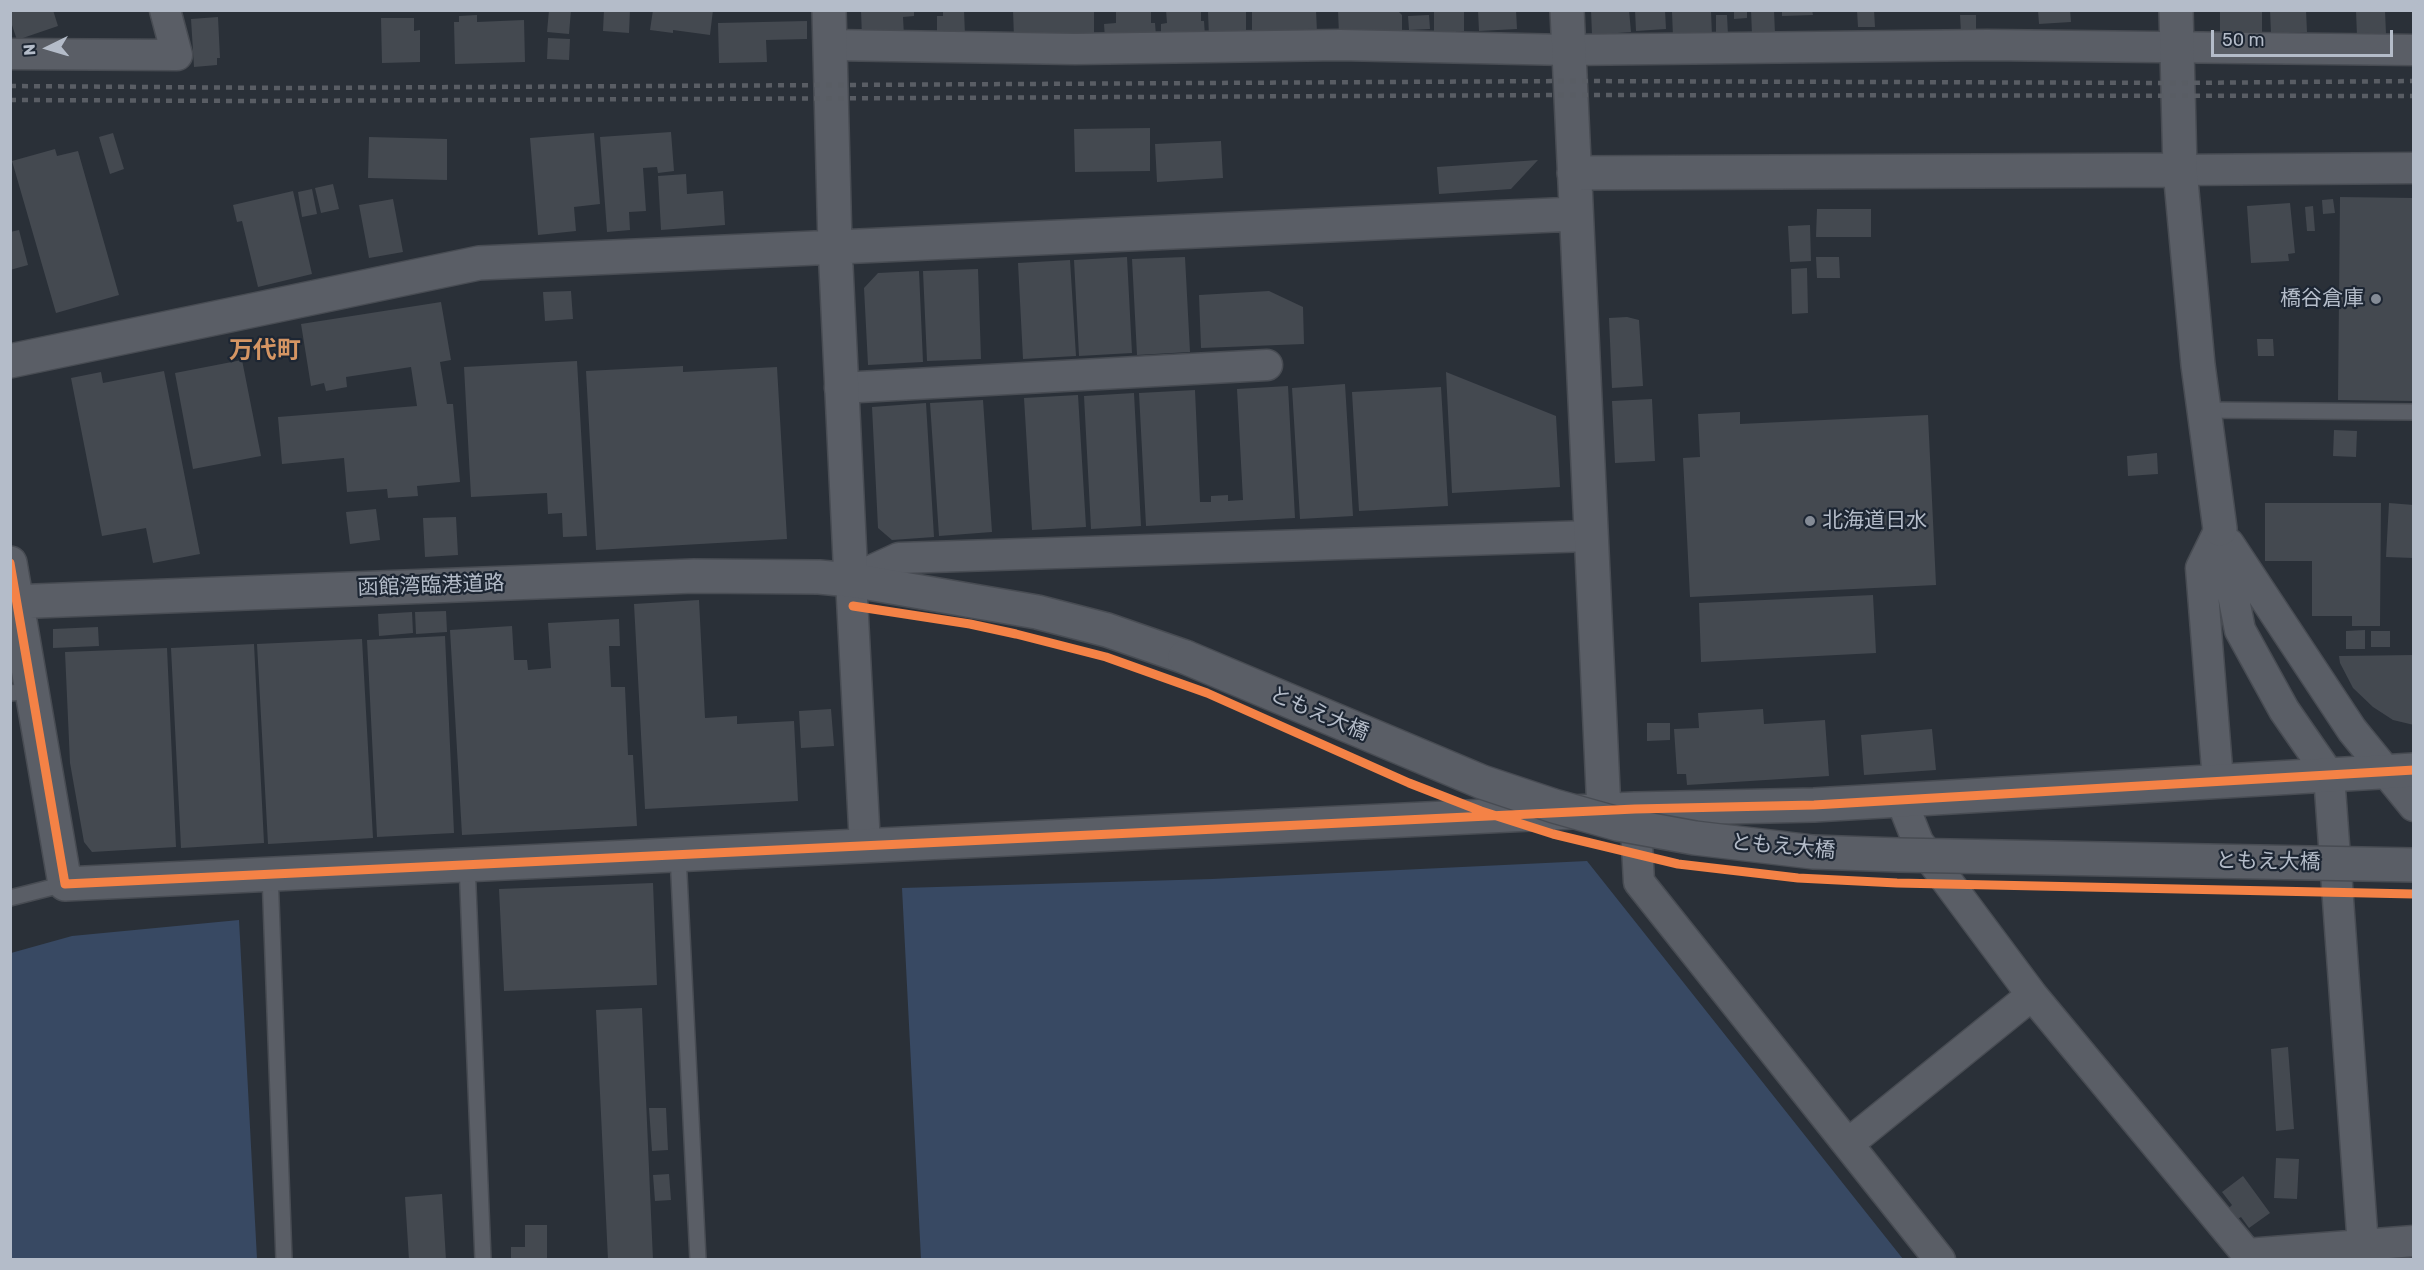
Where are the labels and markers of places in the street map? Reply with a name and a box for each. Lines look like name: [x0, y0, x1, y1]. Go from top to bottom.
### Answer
place label: 橋谷倉庫: [2280, 286, 2364, 312]
marker: 橋谷倉庫: [2369, 292, 2383, 306]
place label: 北海道日水: [1822, 508, 1927, 534]
marker: 北海道日水: [1803, 514, 1817, 528]

